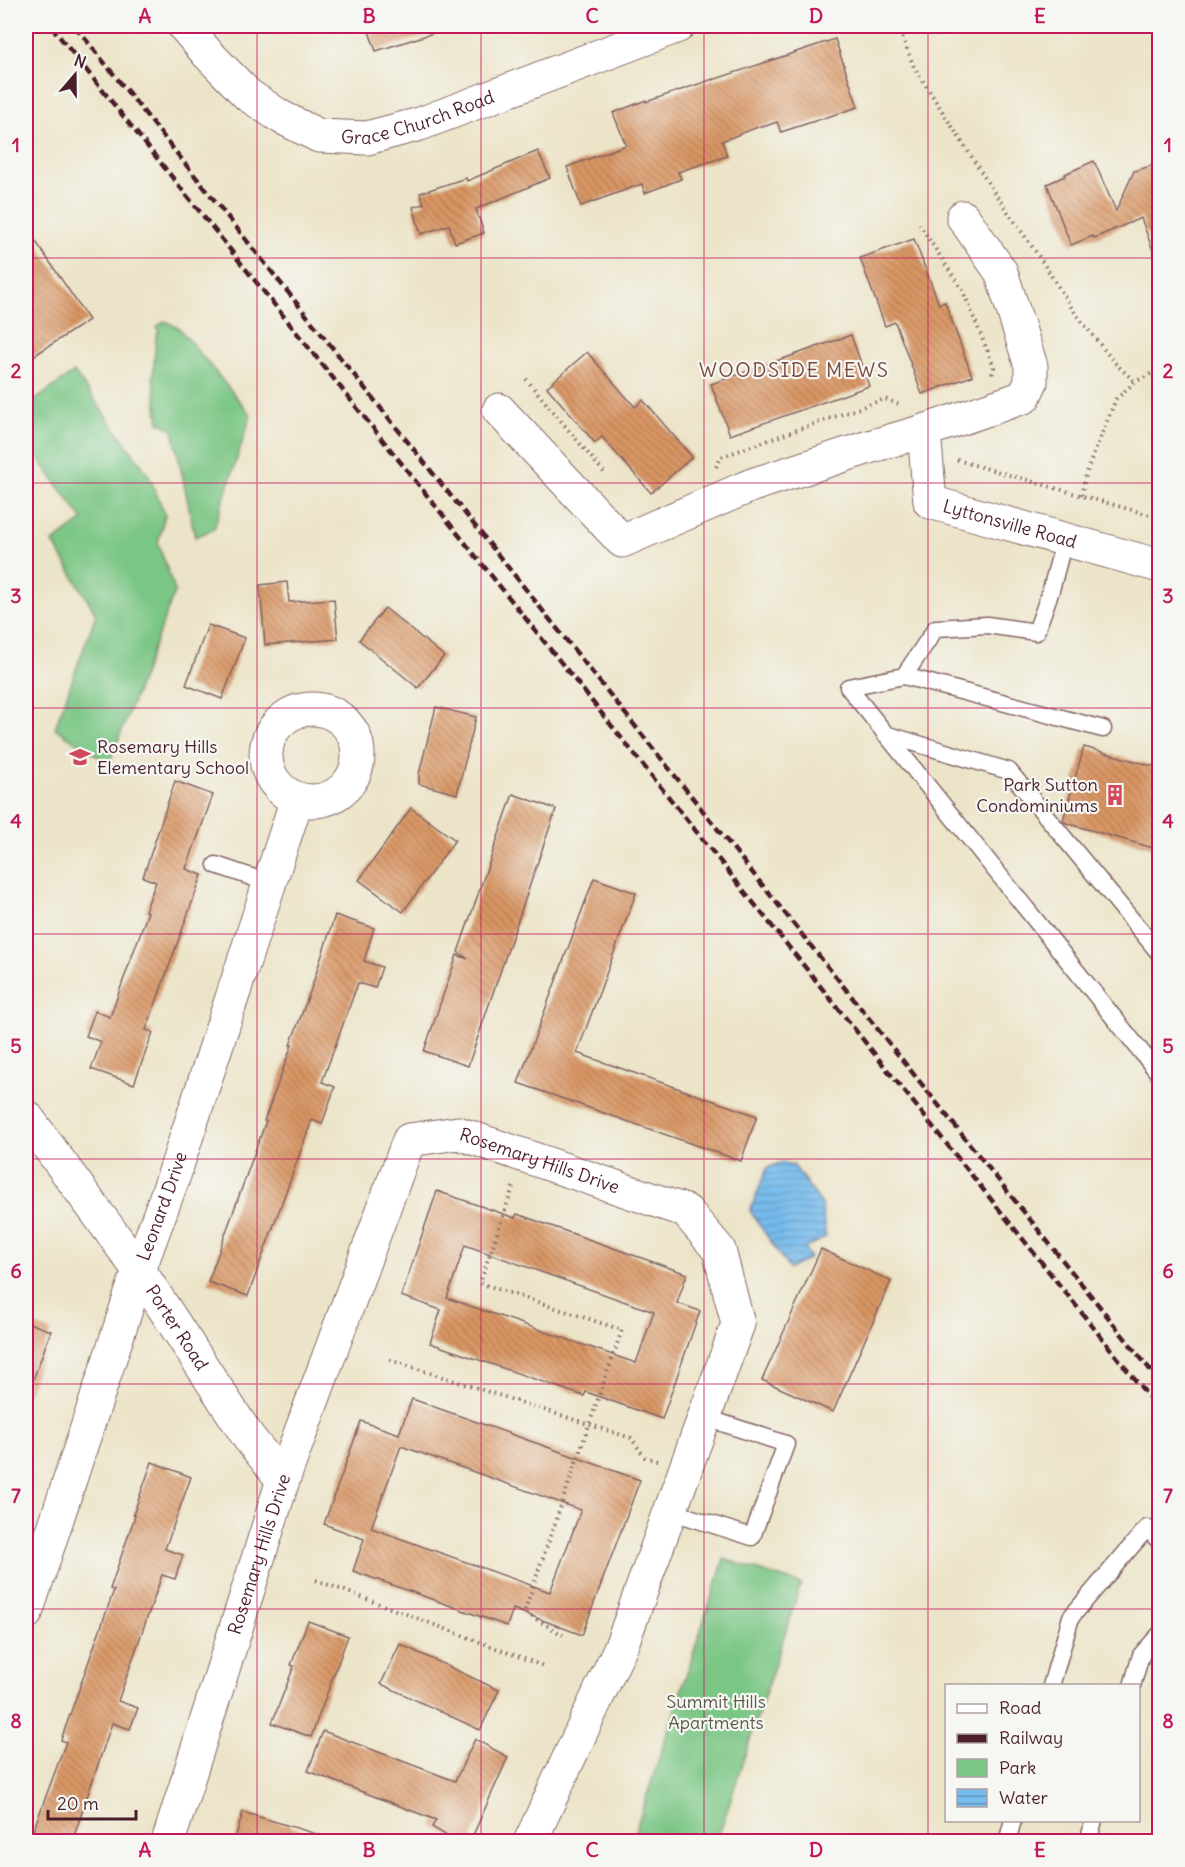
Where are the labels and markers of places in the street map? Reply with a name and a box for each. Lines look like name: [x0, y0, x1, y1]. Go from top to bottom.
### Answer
place label: Rosemary Hills Elementary School: [97, 735, 249, 779]
school or university icon: Rosemary Hills Elementary School: [68, 745, 92, 769]
place label: Park Sutton Condominiums: [976, 773, 1098, 817]
building icon: Park Sutton Condominiums: [1103, 783, 1127, 807]

